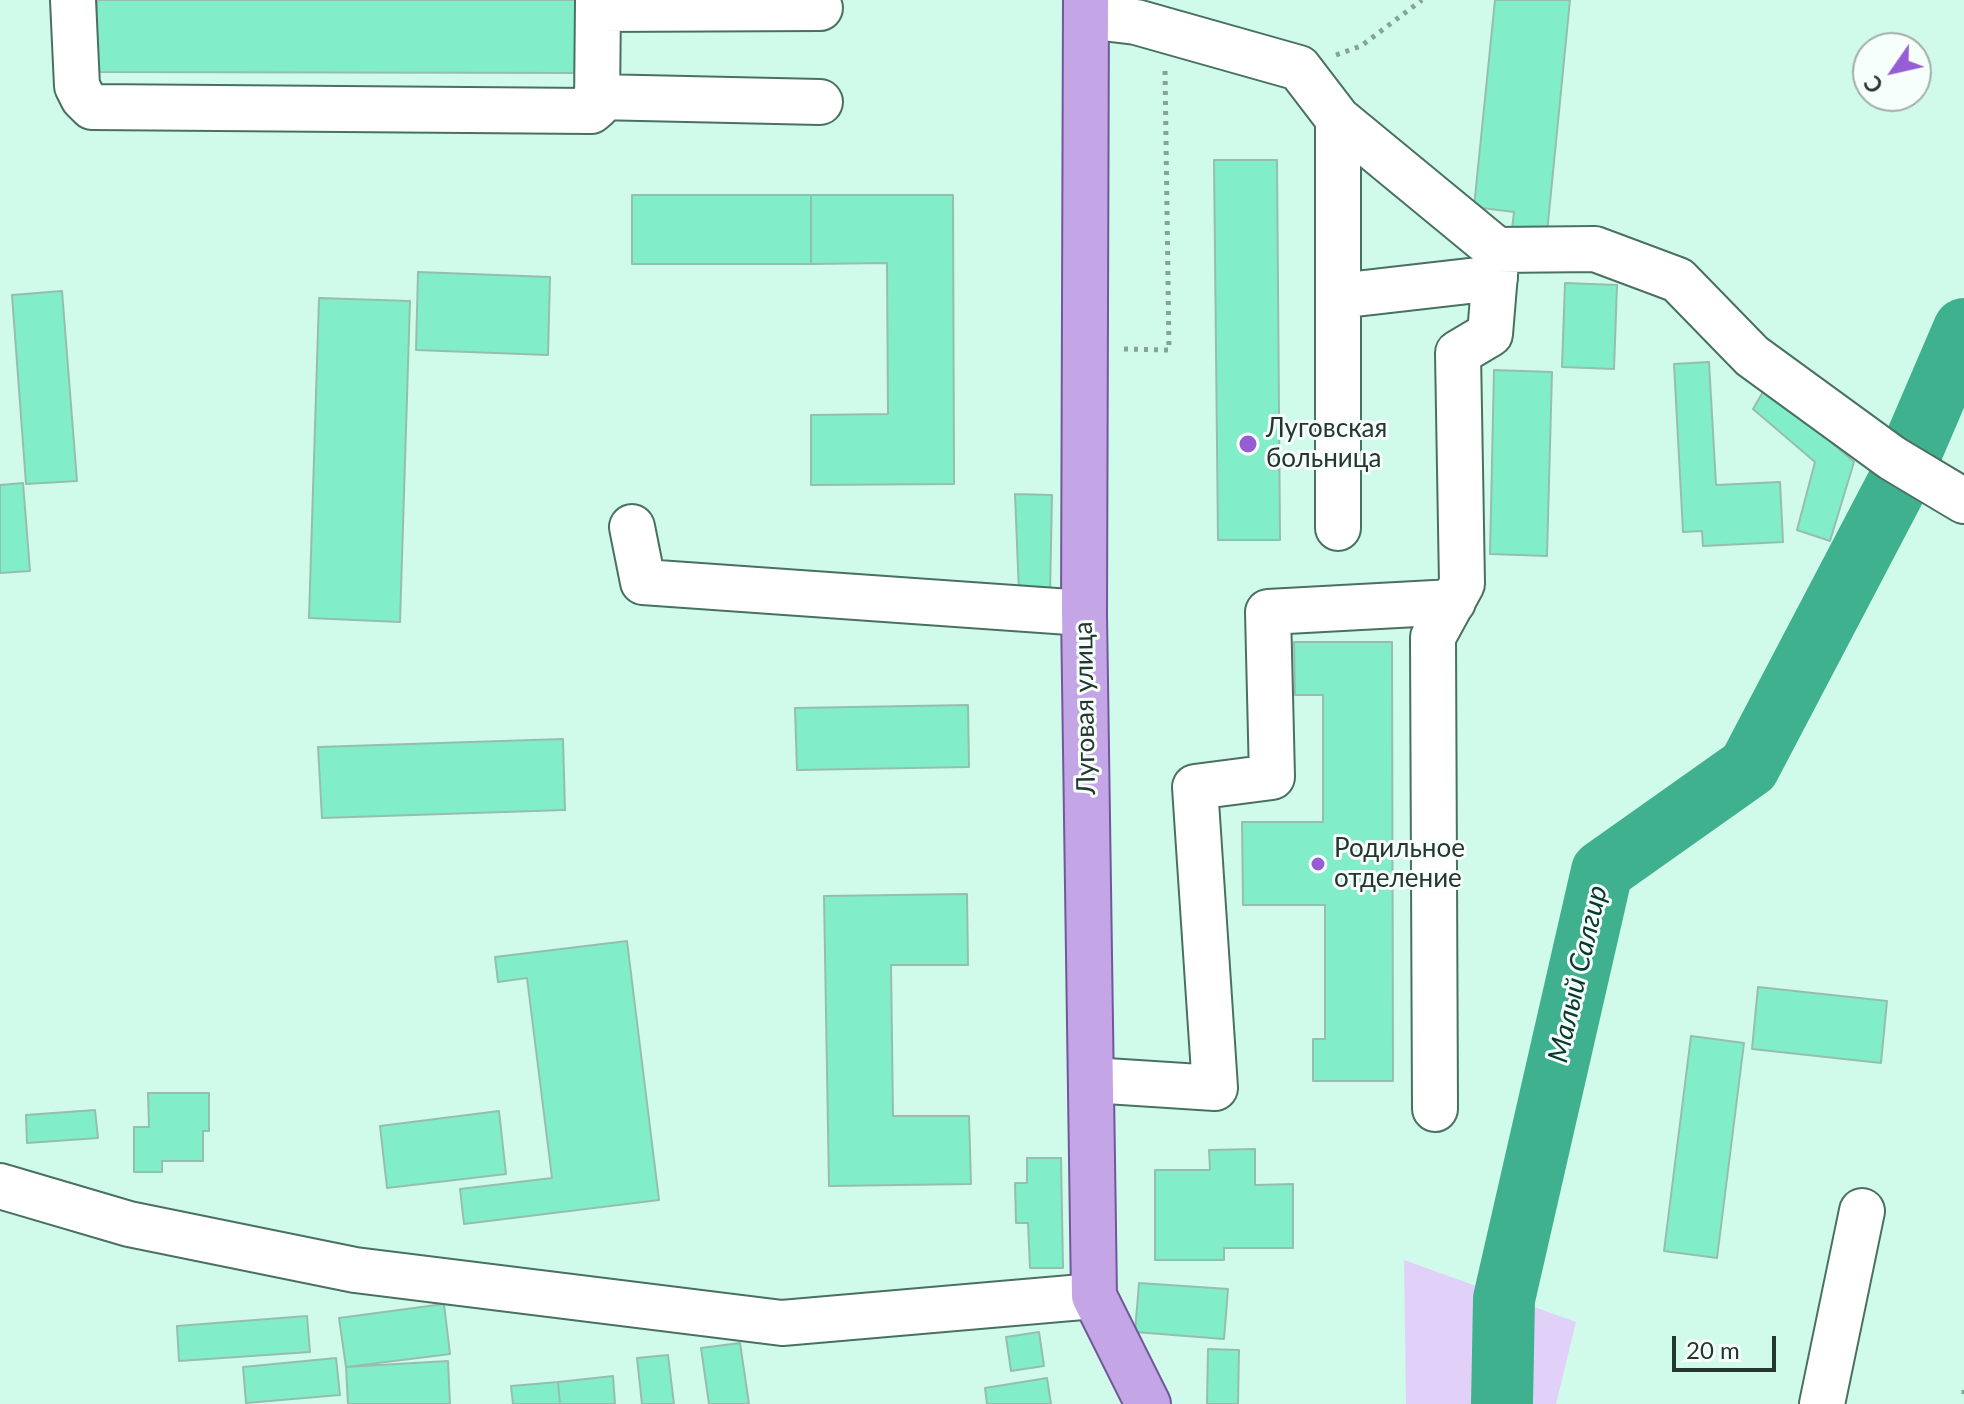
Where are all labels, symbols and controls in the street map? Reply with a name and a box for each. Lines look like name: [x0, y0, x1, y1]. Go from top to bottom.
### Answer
north arrow: [1852, 32, 1932, 112]
text: С: [1858, 71, 1889, 98]
place label: Луговская больница: [1266, 413, 1387, 474]
marker: Луговская больница: [1237, 433, 1259, 455]
street label: Луговая улица: [1068, 621, 1102, 795]
place label: Родильное отделение: [1334, 833, 1465, 894]
marker: Родильное отделение: [1309, 855, 1327, 873]
water label: Малый Салгир: [1541, 882, 1615, 1066]
scale bar: [1676, 1320, 1780, 1370]
text: 20 m: [1686, 1335, 1740, 1364]

